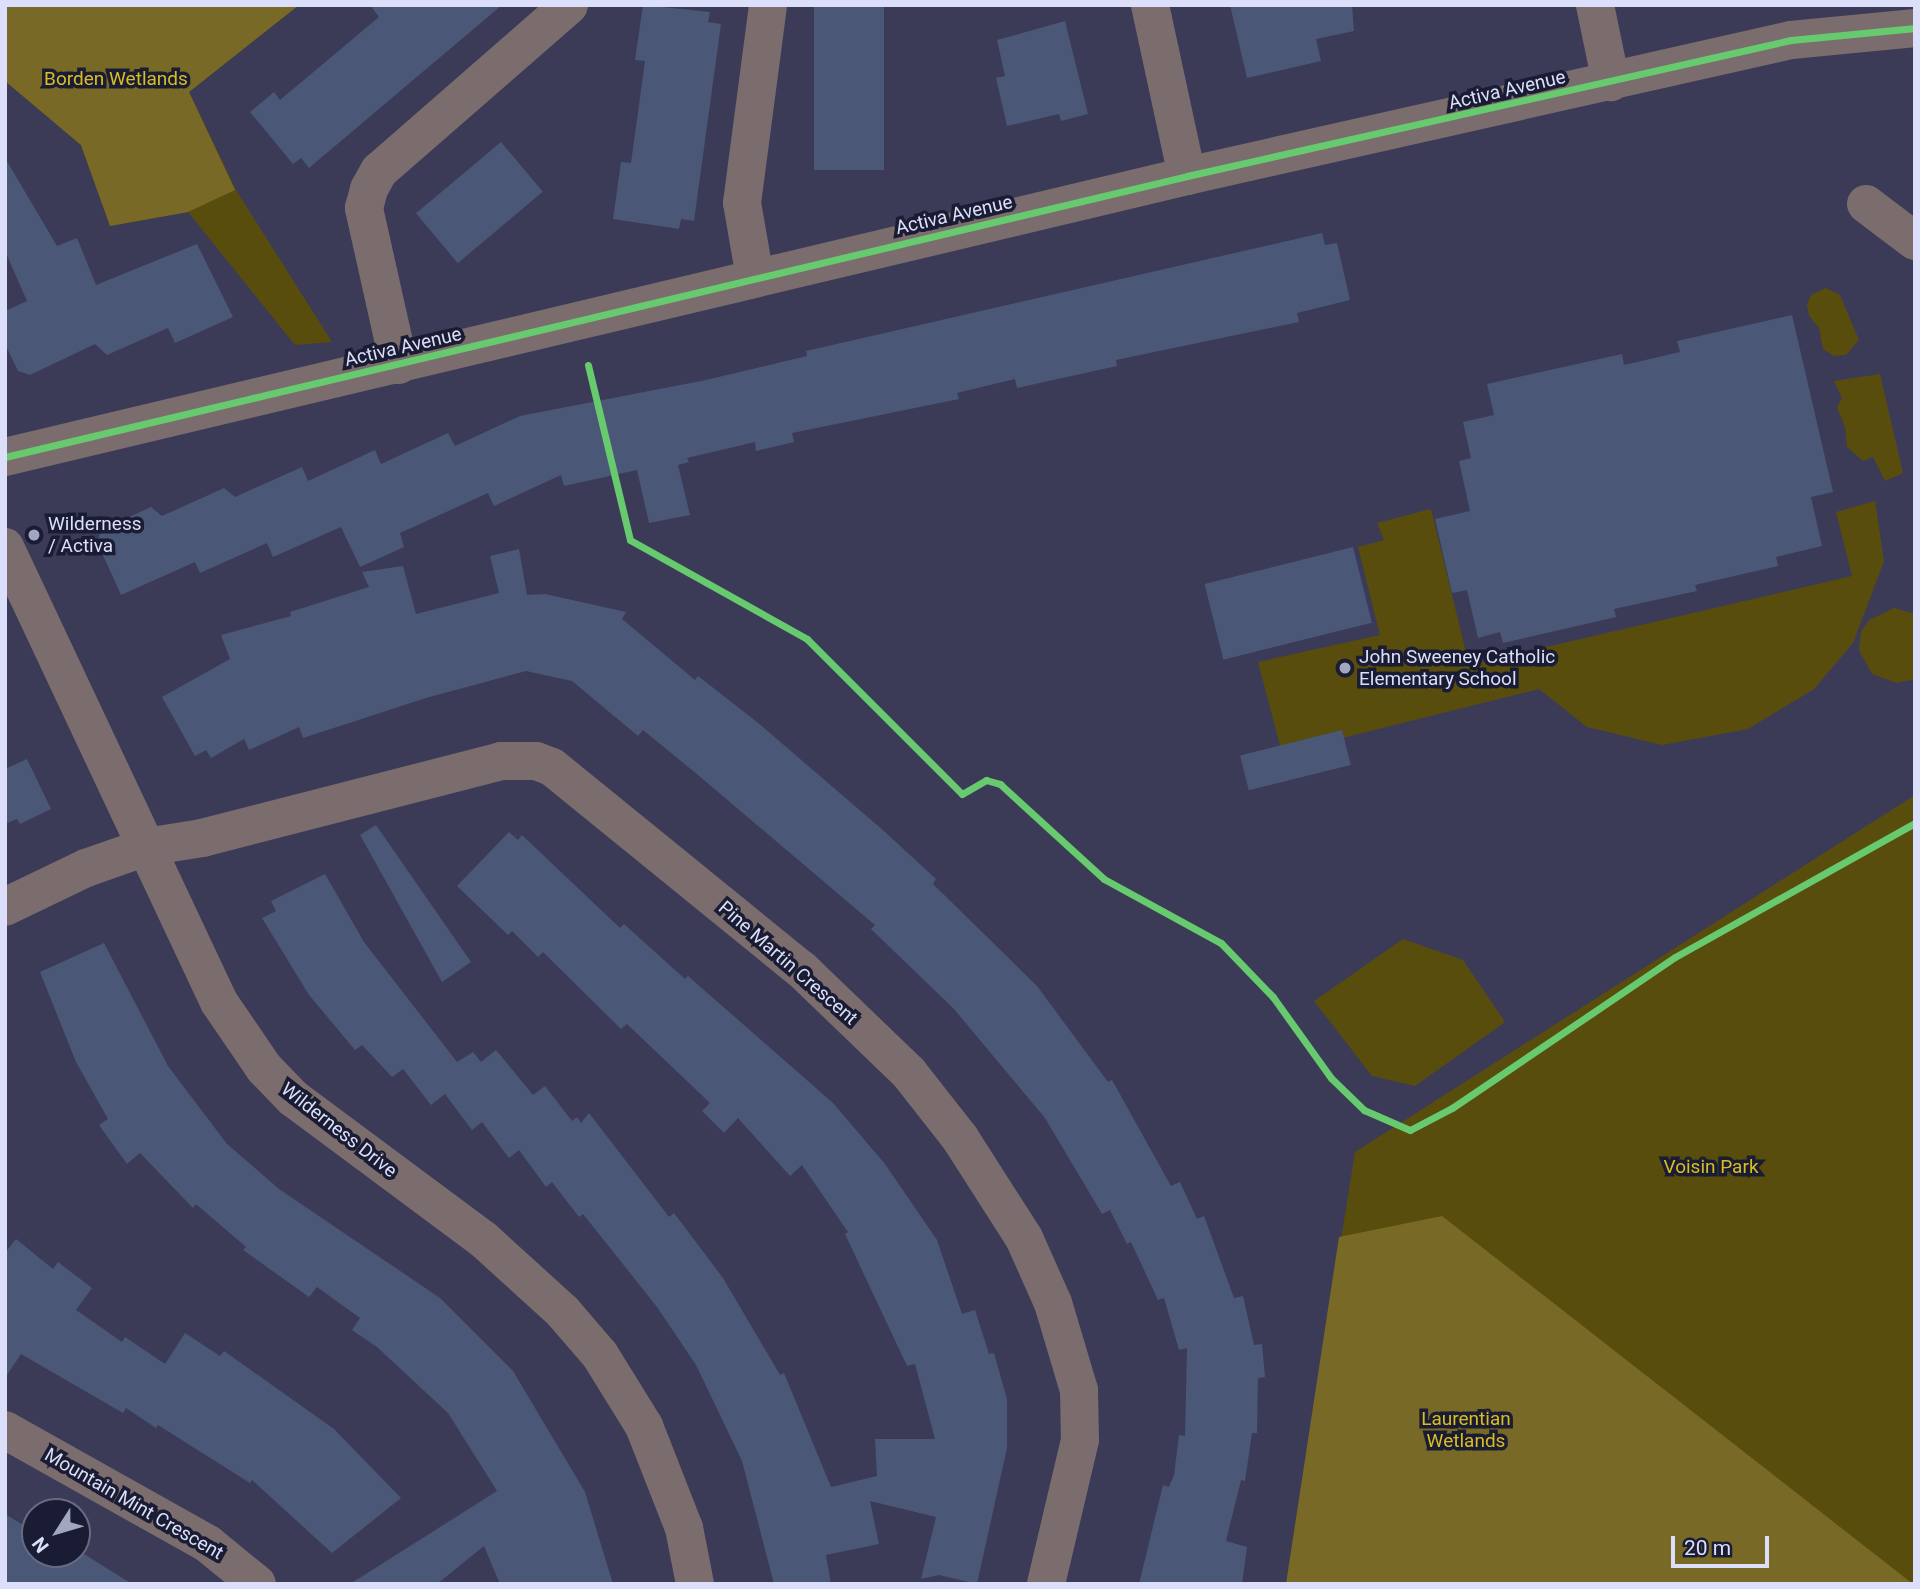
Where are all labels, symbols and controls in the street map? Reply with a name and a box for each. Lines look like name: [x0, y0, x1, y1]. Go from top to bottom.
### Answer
street label: Activa Avenue: [1446, 65, 1568, 115]
park label: Borden Wetlands: [44, 68, 188, 90]
street label: Activa Avenue: [893, 190, 1015, 240]
street label: Activa Avenue: [342, 322, 464, 372]
place label: Wilderness / Activa: [48, 513, 142, 557]
marker: Wilderness / Activa: [26, 527, 42, 543]
place label: John Sweeney Catholic Elementary School: [1359, 646, 1555, 690]
marker: John Sweeney Catholic Elementary School: [1337, 660, 1353, 676]
street label: Pine Martin Crescent: [714, 896, 862, 1030]
street label: Wilderness Drive: [276, 1078, 402, 1182]
park label: Voisin Park: [1663, 1156, 1759, 1178]
park label: Laurentian Wetlands: [1421, 1408, 1511, 1452]
street label: Mountain Mint Crescent: [41, 1443, 227, 1565]
north arrow: [21, 1498, 91, 1568]
scale bar: [1675, 1522, 1773, 1566]
text: N: [27, 1532, 54, 1557]
text: 20 m: [1684, 1536, 1731, 1560]

